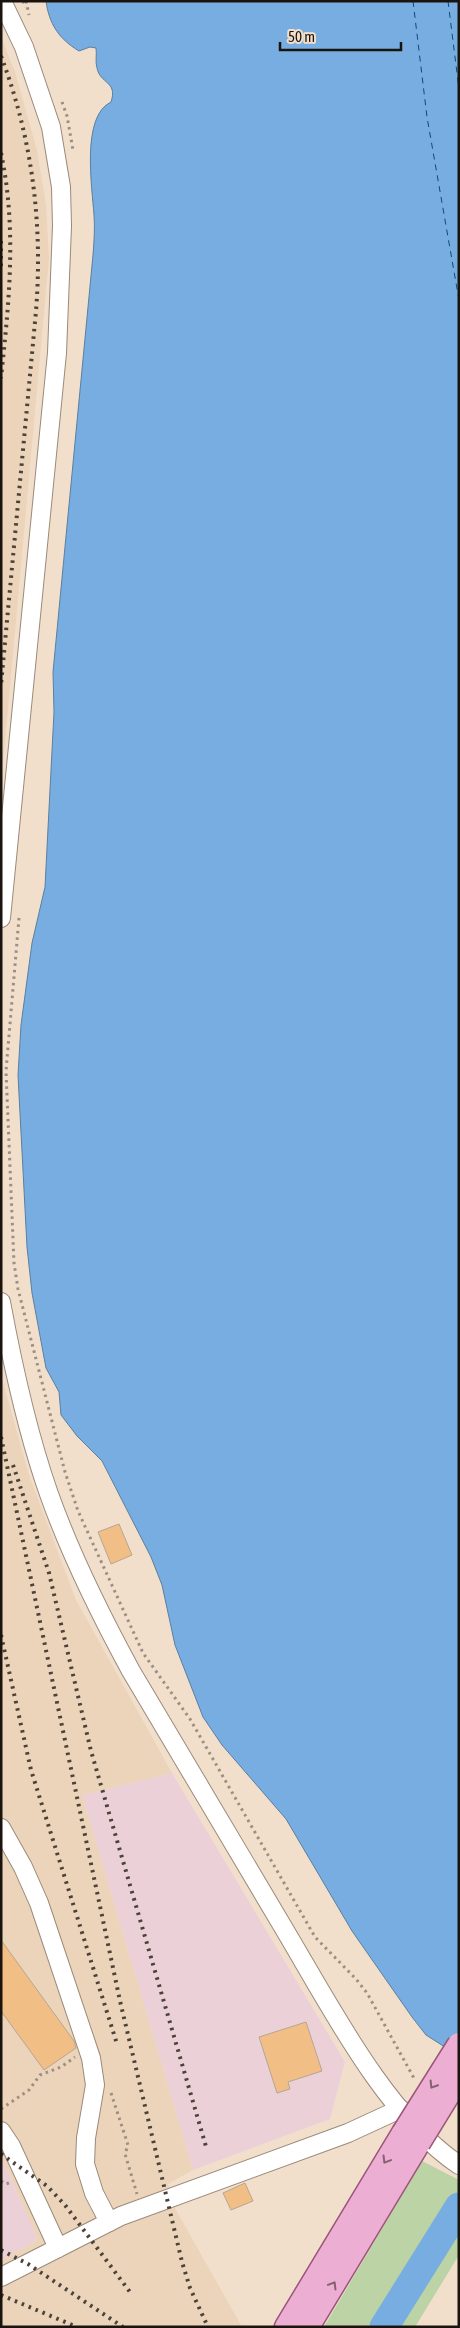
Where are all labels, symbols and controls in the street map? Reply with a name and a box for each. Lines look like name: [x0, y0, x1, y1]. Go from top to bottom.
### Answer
scale bar: [280, 20, 401, 52]
text: 50 m: [288, 28, 315, 45]
one-way arrow: [430, 2080, 439, 2089]
one-way arrow: [383, 2155, 393, 2164]
one-way arrow: [327, 2281, 337, 2290]

